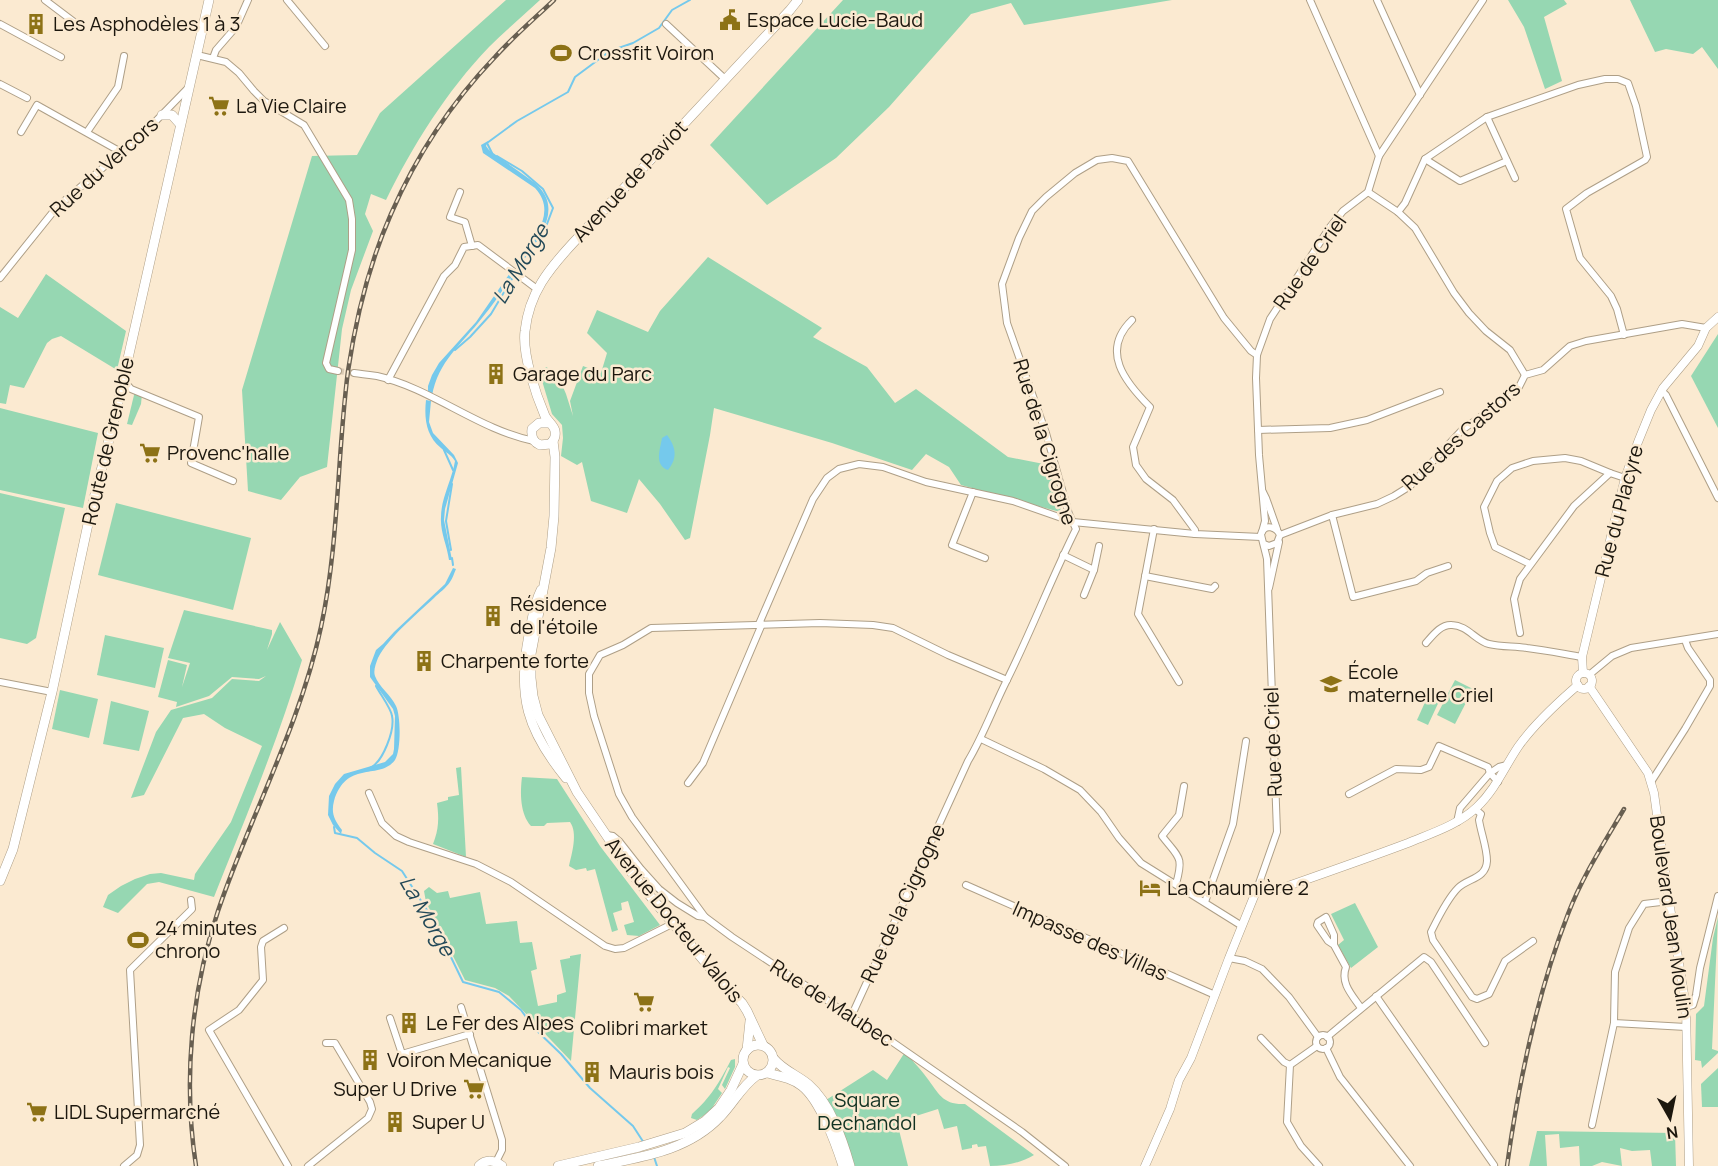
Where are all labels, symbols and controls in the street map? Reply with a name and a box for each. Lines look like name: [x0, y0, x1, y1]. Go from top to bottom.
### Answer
place label: Espace Lucie-Baud: [747, 6, 923, 33]
public building icon: Espace Lucie-Baud: [718, 8, 742, 32]
place label: Les Asphodèles 1 à 3: [53, 10, 241, 37]
building icon: Les Asphodèles 1 à 3: [24, 12, 48, 36]
place label: Crossfit Voiron: [578, 39, 714, 66]
sports icon: Crossfit Voiron: [549, 41, 573, 65]
place label: La Vie Claire: [236, 92, 347, 119]
supermarket icon: La Vie Claire: [207, 94, 231, 118]
street label: Rue du Vercors: [44, 111, 164, 223]
street label: Avenue de Paviot: [566, 114, 693, 247]
street label: Rue de Criel: [1267, 209, 1352, 315]
water label: La Morge: [485, 217, 556, 309]
street label: Route de Grenoble: [75, 354, 140, 527]
street label: Rue de la Cigrogne: [1007, 355, 1084, 528]
place label: Garage du Parc: [513, 360, 652, 387]
building icon: Garage du Parc: [484, 362, 508, 386]
street label: Rue des Castors: [1396, 375, 1526, 496]
place label: Provenc'halle: [167, 439, 289, 466]
supermarket icon: Provenc'halle: [138, 441, 162, 465]
street label: Rue du Placyre: [1588, 442, 1649, 580]
place label: Résidence de l'étoile: [510, 590, 607, 640]
building icon: Résidence de l'étoile: [481, 604, 505, 628]
place label: Charpente forte: [441, 647, 589, 674]
building icon: Charpente forte: [412, 649, 436, 673]
place label: École maternelle Criel: [1348, 658, 1494, 708]
school or university icon: École maternelle Criel: [1319, 672, 1343, 696]
street label: Rue de Criel: [1257, 686, 1288, 798]
street label: Boulevard Jean Moulin: [1644, 814, 1699, 1020]
street label: Rue de la Cigrogne: [854, 819, 951, 987]
street label: Avenue Docteur Valois: [599, 831, 749, 1008]
water label: La Morge: [394, 870, 463, 962]
place label: La Chaumière 2: [1167, 874, 1309, 901]
hotel icon: La Chaumière 2: [1138, 876, 1162, 900]
street label: Impasse des Villas: [1009, 894, 1172, 987]
place label: 24 minutes chrono: [155, 914, 257, 964]
sports icon: 24 minutes chrono: [126, 928, 150, 952]
street label: Rue de Maubec: [765, 953, 899, 1053]
supermarket icon: Colibri market: [632, 990, 656, 1014]
place label: Le Fer des Alpes: [426, 1009, 574, 1036]
building icon: Le Fer des Alpes: [397, 1011, 421, 1035]
place label: Colibri market: [580, 1014, 708, 1041]
place label: Voiron Mecanique: [387, 1046, 552, 1073]
building icon: Voiron Mecanique: [358, 1048, 382, 1072]
place label: Mauris bois: [609, 1058, 714, 1085]
building icon: Mauris bois: [580, 1060, 604, 1084]
place label: Super U Drive: [333, 1075, 457, 1102]
supermarket icon: Super U Drive: [462, 1077, 486, 1101]
park label: Square Dechandol: [817, 1086, 917, 1136]
north arrow: [1640, 1088, 1700, 1148]
place label: LIDL Supermarché: [54, 1098, 220, 1125]
supermarket icon: LIDL Supermarché: [25, 1100, 49, 1124]
place label: Super U: [412, 1108, 485, 1135]
building icon: Super U: [383, 1110, 407, 1134]
text: N: [1665, 1121, 1680, 1145]

